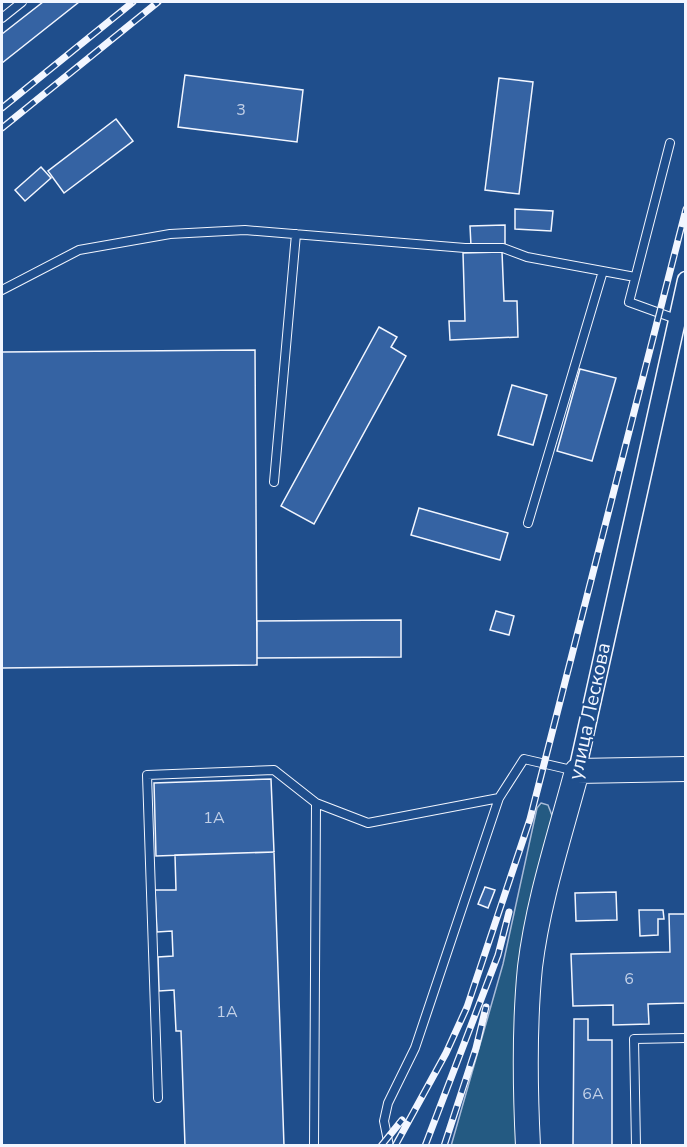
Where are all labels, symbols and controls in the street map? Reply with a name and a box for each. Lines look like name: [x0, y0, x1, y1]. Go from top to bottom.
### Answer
house number: 3: [236, 99, 246, 121]
street label: улица Лескова: [562, 640, 617, 782]
house number: 1А: [203, 807, 225, 829]
house number: 6: [624, 968, 634, 990]
house number: 1А: [216, 1001, 238, 1023]
house number: 6А: [582, 1083, 604, 1105]

